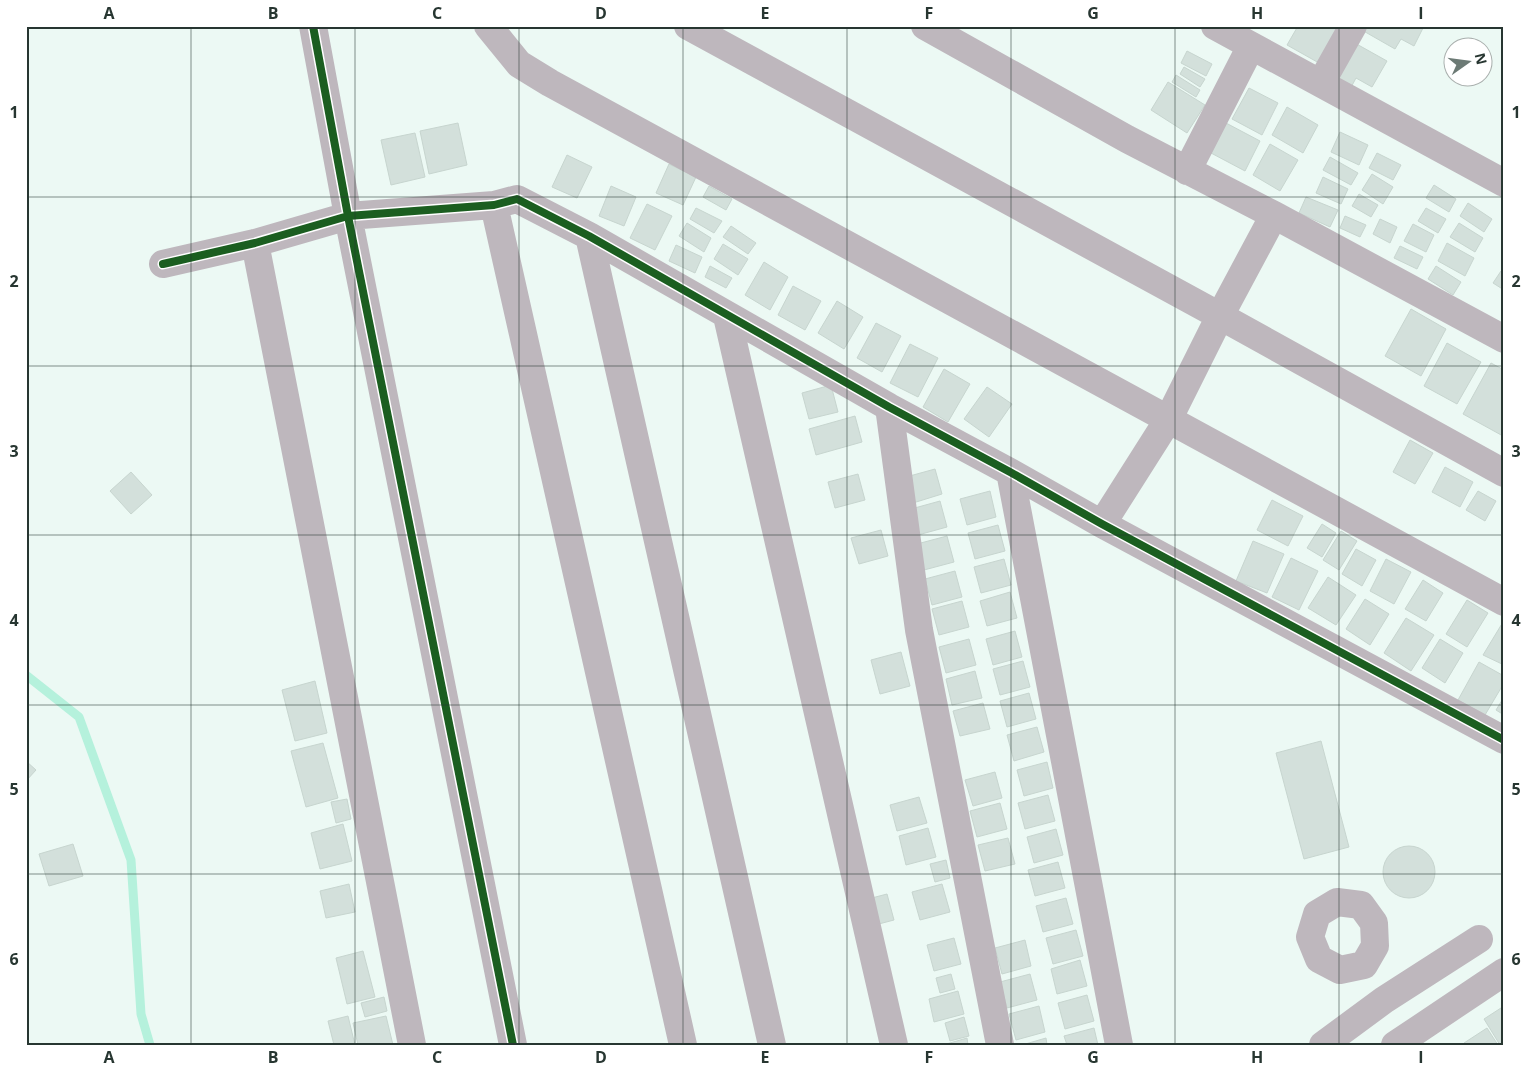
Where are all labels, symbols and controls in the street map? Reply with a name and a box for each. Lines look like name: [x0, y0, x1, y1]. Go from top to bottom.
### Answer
text: A: [103, 2, 115, 24]
text: B: [268, 2, 278, 24]
text: C: [432, 2, 442, 24]
text: D: [595, 2, 607, 24]
text: E: [761, 2, 770, 24]
text: F: [925, 2, 933, 24]
text: G: [1087, 2, 1099, 24]
text: H: [1251, 2, 1263, 24]
text: I: [1418, 2, 1424, 24]
north arrow: [1442, 38, 1492, 88]
text: N: [1471, 51, 1492, 67]
text: 1: [9, 101, 19, 123]
text: 1: [1511, 101, 1521, 123]
text: 2: [9, 270, 19, 292]
text: 2: [1511, 270, 1521, 292]
text: 3: [9, 440, 19, 462]
text: 3: [1511, 440, 1521, 462]
text: 4: [9, 609, 19, 631]
text: 4: [1511, 609, 1521, 631]
text: 5: [9, 778, 19, 800]
text: 5: [1511, 778, 1521, 800]
text: 6: [9, 948, 19, 970]
text: 6: [1511, 948, 1521, 970]
text: A: [103, 1046, 115, 1068]
text: B: [268, 1046, 278, 1068]
text: C: [432, 1046, 442, 1068]
text: D: [595, 1046, 607, 1068]
text: E: [761, 1046, 770, 1068]
text: F: [925, 1046, 933, 1068]
text: G: [1087, 1046, 1099, 1068]
text: H: [1251, 1046, 1263, 1068]
text: I: [1418, 1046, 1424, 1068]

